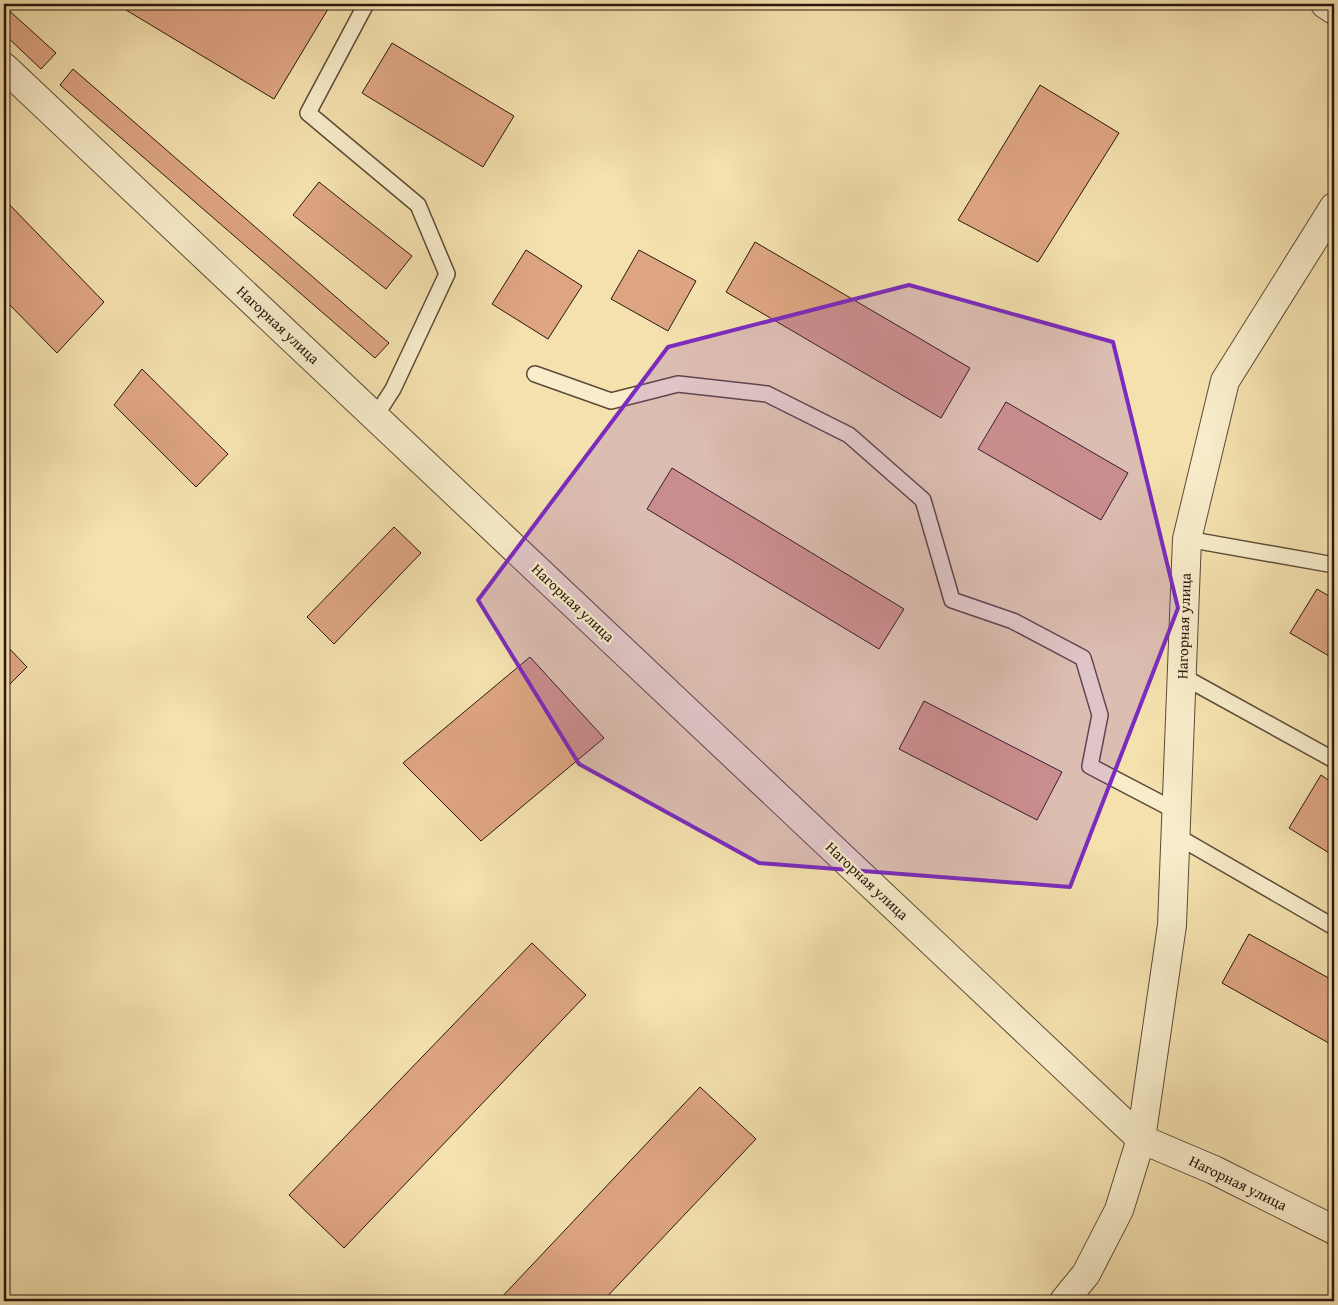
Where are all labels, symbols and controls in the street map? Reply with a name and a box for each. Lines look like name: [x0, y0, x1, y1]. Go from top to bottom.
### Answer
street label: Нагорная улица: [232, 281, 325, 369]
street label: Нагорная улица: [527, 559, 620, 647]
street label: Нагорная улица: [1171, 572, 1196, 680]
street label: Нагорная улица: [821, 837, 914, 925]
street label: Нагорная улица: [1186, 1150, 1291, 1216]

